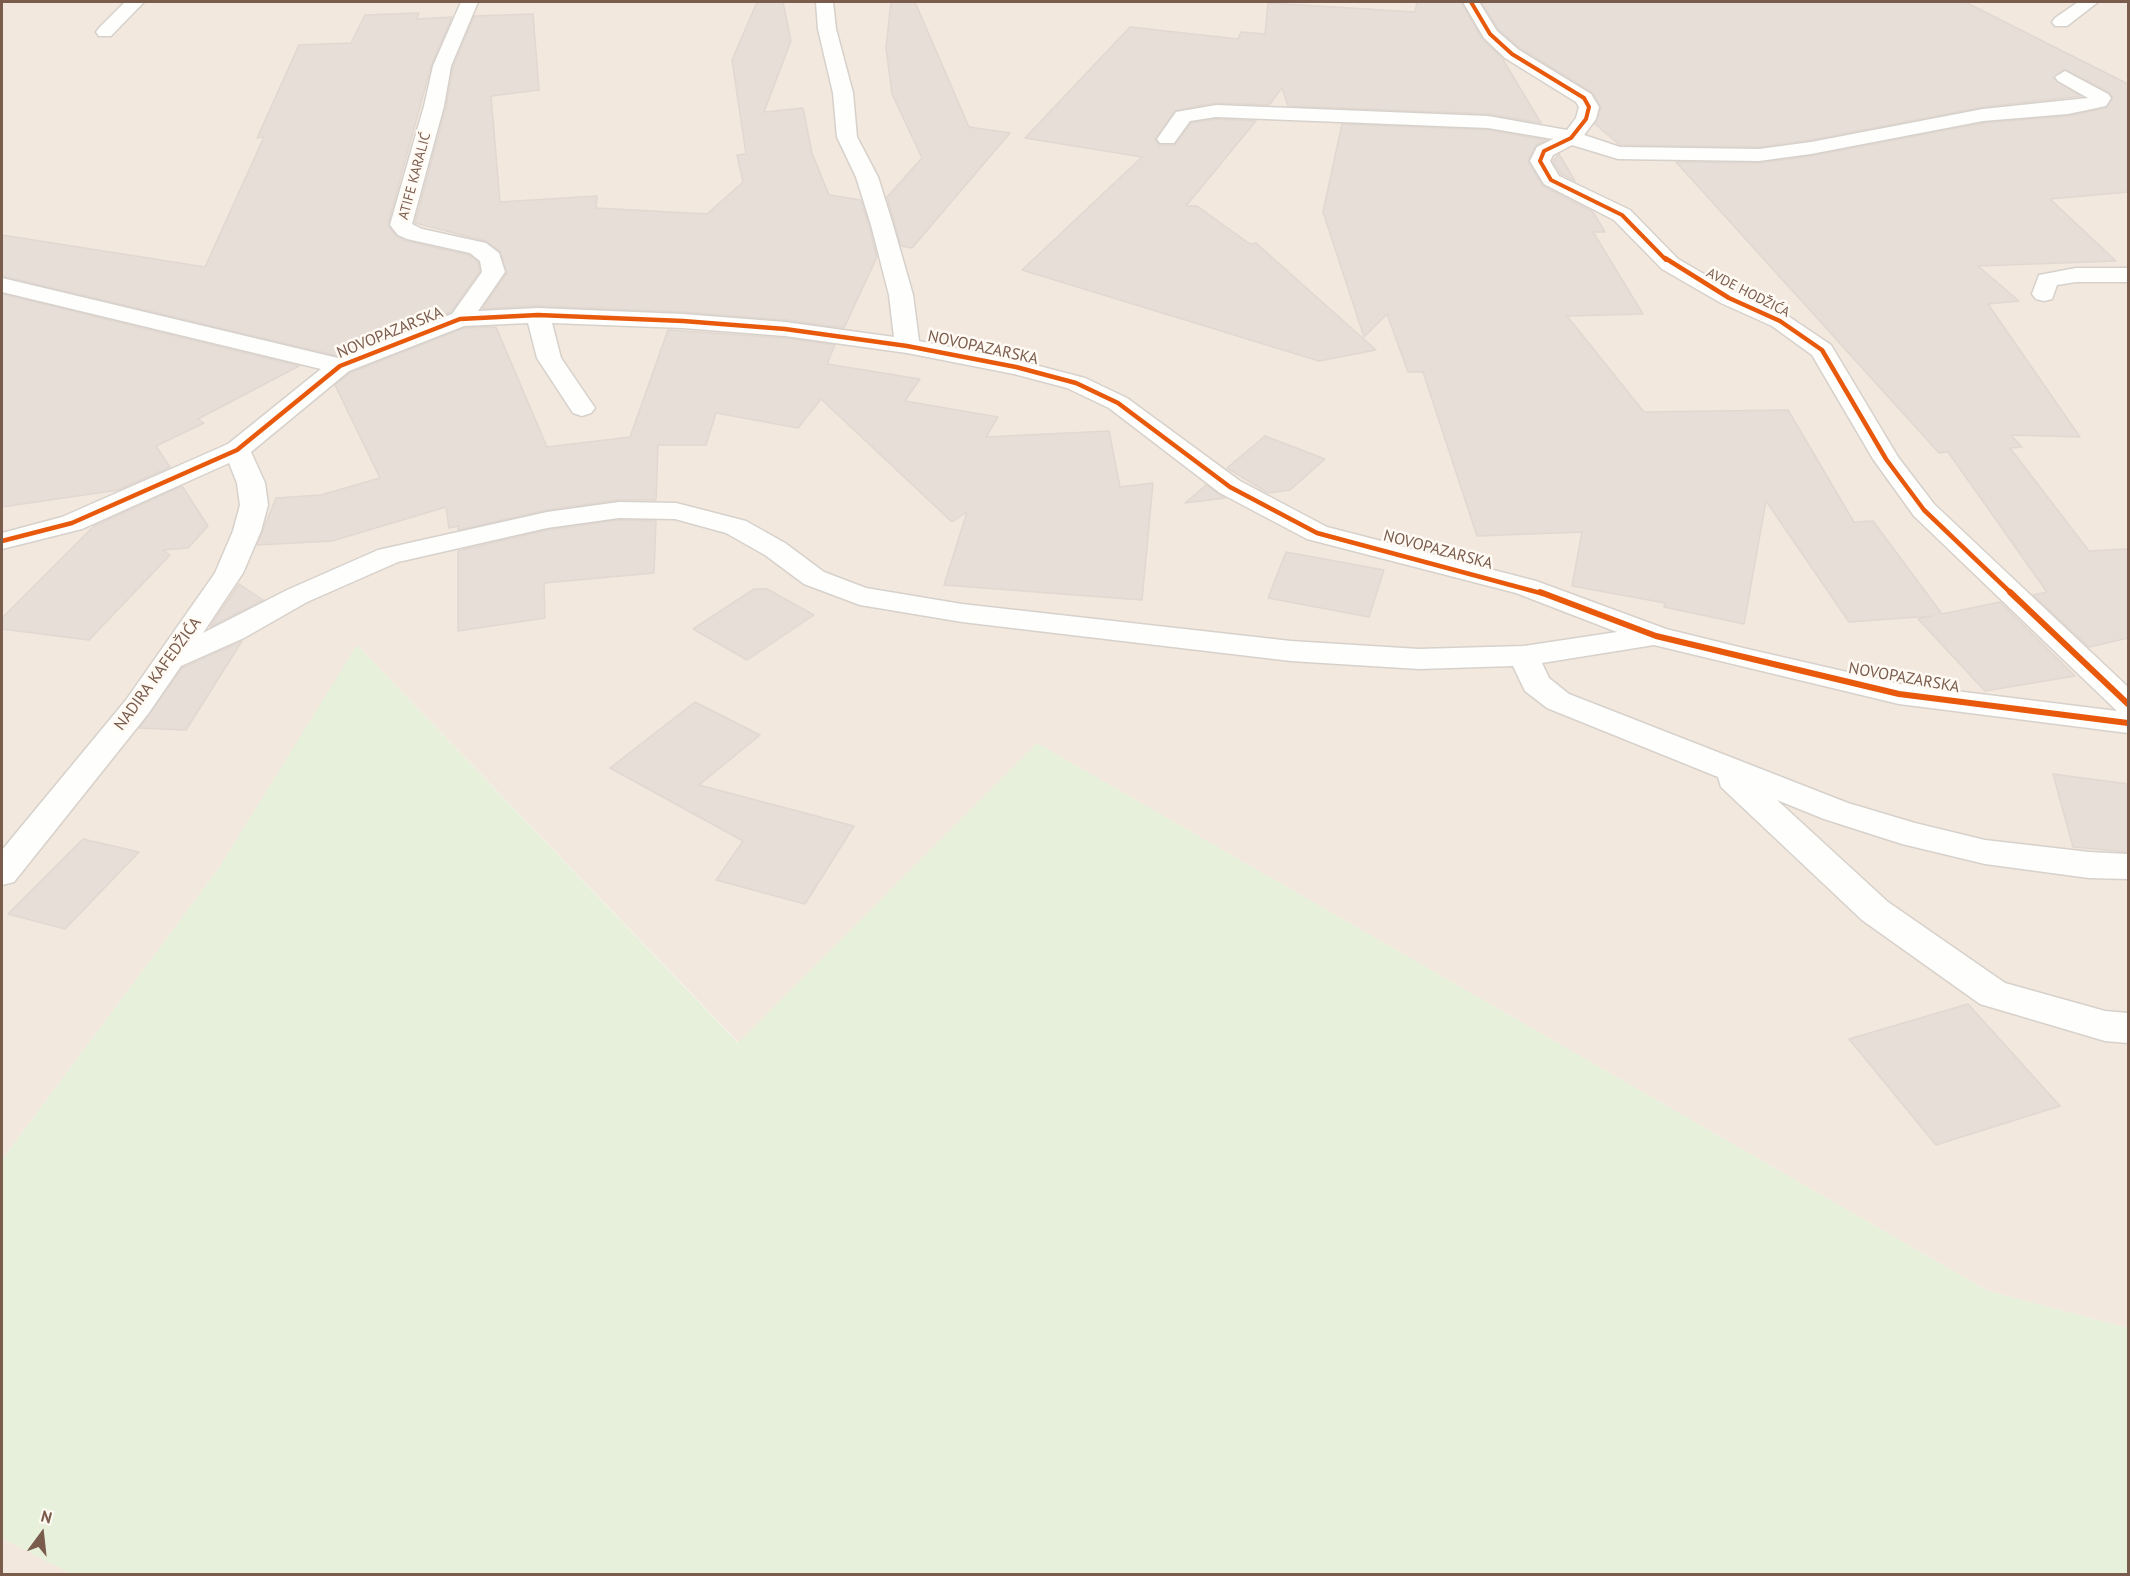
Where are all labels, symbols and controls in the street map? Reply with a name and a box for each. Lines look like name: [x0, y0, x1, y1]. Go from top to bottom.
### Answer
street label: ATIFE KARALIĆ: [395, 131, 435, 221]
street label: AVDE HODŽIĆA: [1704, 265, 1792, 321]
street label: NOVOPAZARSKA: [334, 303, 446, 363]
street label: NOVOPAZARSKA: [926, 327, 1040, 369]
street label: NOVOPAZARSKA: [1381, 526, 1495, 574]
street label: NADIRA KAFEDŽIĆA: [111, 614, 205, 734]
street label: NOVOPAZARSKA: [1847, 659, 1961, 697]
north arrow: [12, 1504, 72, 1564]
text: N: [39, 1506, 54, 1528]

